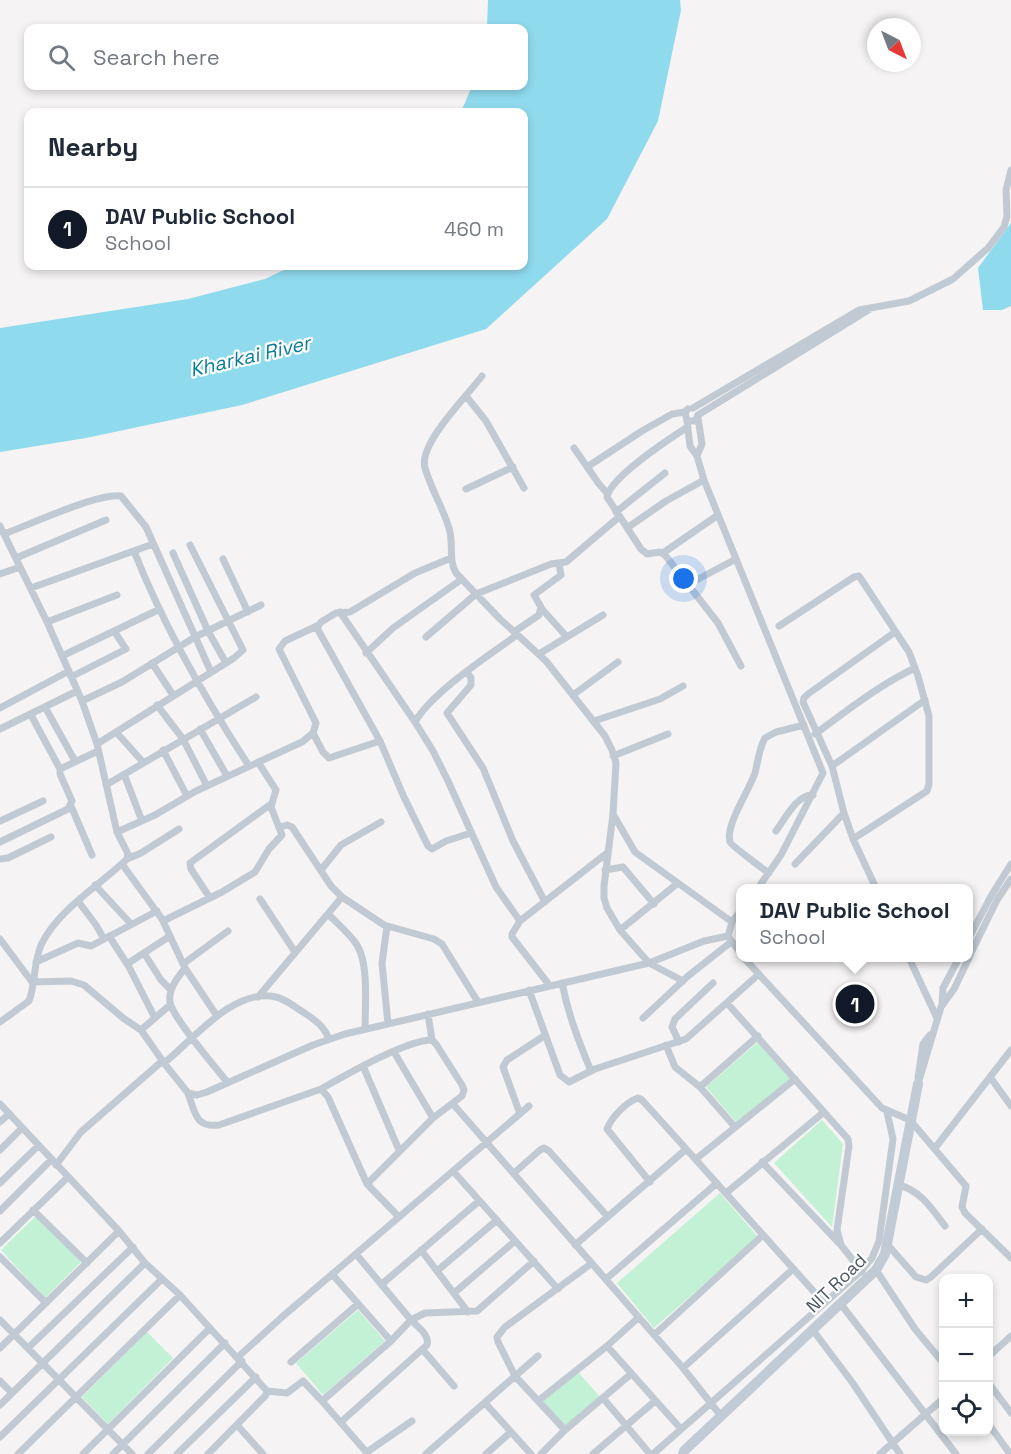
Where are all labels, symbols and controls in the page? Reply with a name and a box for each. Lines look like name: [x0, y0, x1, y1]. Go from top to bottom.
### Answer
north arrow: [867, 18, 921, 72]
search box: [24, 24, 528, 90]
icon: search: [45, 41, 78, 74]
text: Search here: [93, 43, 220, 71]
text: Nearby: [48, 130, 138, 164]
text: DAV Public School: [105, 202, 295, 230]
text: 1: [63, 216, 72, 242]
text: 460 m: [444, 216, 504, 242]
text: School: [105, 230, 171, 256]
water label: Kharkai River: [187, 329, 315, 382]
your location: [669, 564, 698, 593]
popup: [736, 884, 973, 962]
text: DAV Public School: [760, 896, 950, 924]
text: School: [760, 924, 826, 950]
pin: 1: [836, 982, 874, 1026]
street label: NIT Road: [801, 1249, 871, 1317]
map controls: [939, 1274, 993, 1436]
button: +: [939, 1274, 993, 1328]
button: −: [939, 1328, 993, 1382]
button: locate: [939, 1382, 993, 1436]

